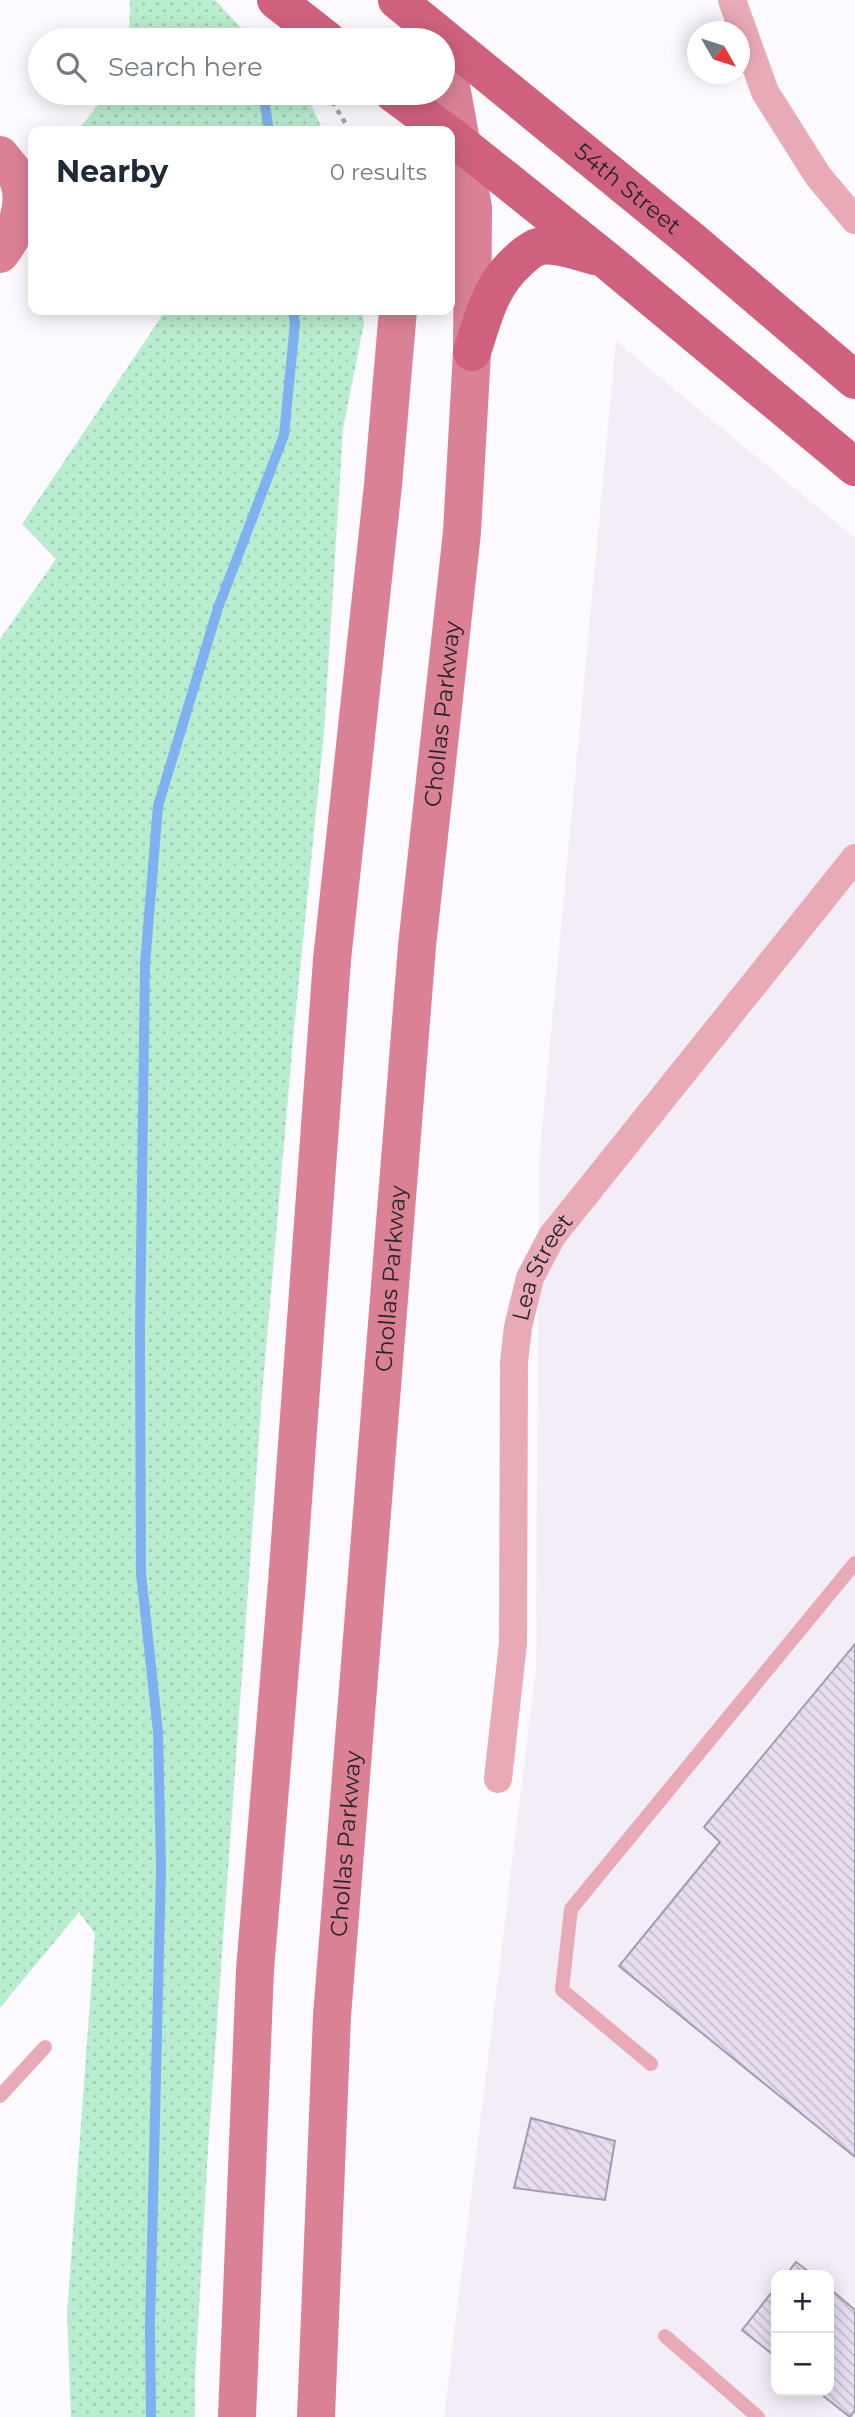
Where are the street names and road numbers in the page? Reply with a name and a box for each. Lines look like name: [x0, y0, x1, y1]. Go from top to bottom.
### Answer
street label: 54th Street: [569, 137, 687, 240]
street label: Chollas Parkway: [418, 619, 466, 808]
street label: Chollas Parkway: [369, 1184, 412, 1373]
street label: Lea Street: [506, 1208, 579, 1324]
street label: Chollas Parkway: [324, 1749, 367, 1938]

